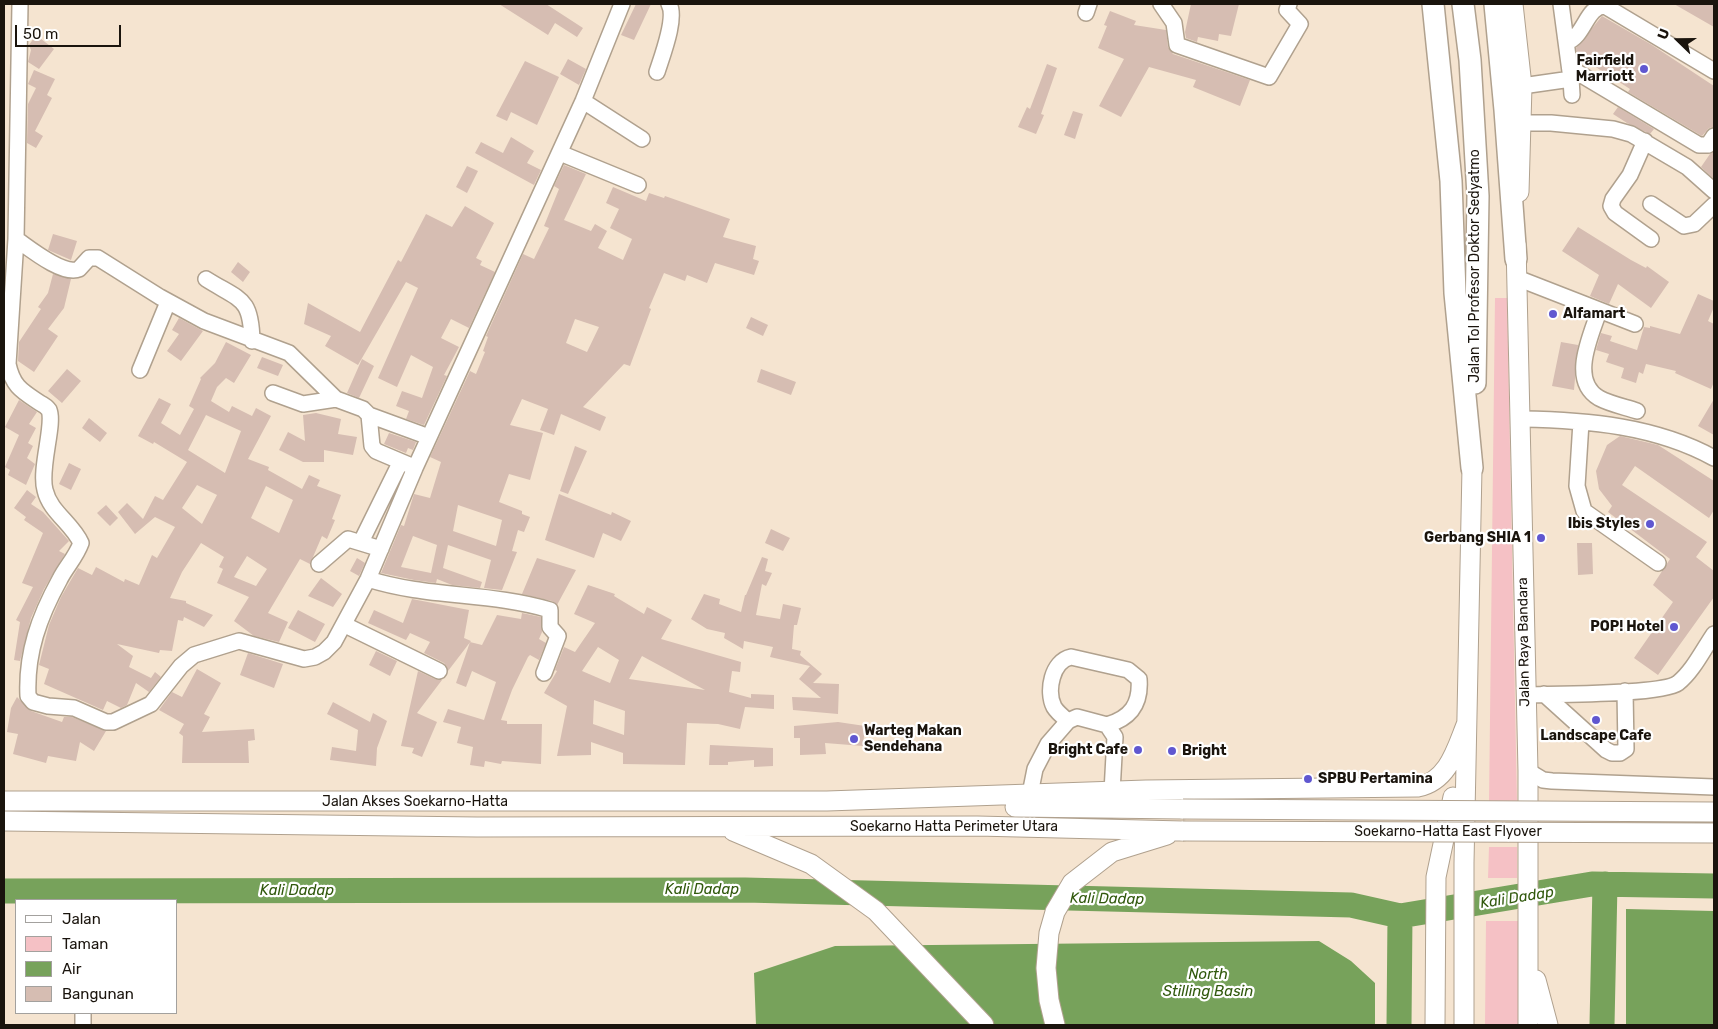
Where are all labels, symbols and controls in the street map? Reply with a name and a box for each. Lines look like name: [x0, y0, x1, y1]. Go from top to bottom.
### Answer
scale bar: [18, 15, 124, 47]
north arrow: [1653, 15, 1703, 65]
text: 50 m: [23, 25, 58, 43]
text: U: [1654, 26, 1673, 42]
place label: Fairfield Marriott: [1576, 53, 1634, 85]
marker: Fairfield Marriott: [1638, 63, 1650, 75]
street label: Jalan Tol Profesor Doktor Sedyatmo: [1467, 149, 1483, 383]
place label: Alfamart: [1563, 306, 1625, 322]
marker: Alfamart: [1547, 308, 1559, 320]
place label: Ibis Styles: [1568, 516, 1640, 532]
marker: Ibis Styles: [1644, 518, 1656, 530]
place label: Gerbang SHIA 1: [1424, 530, 1531, 546]
marker: Gerbang SHIA 1: [1535, 532, 1547, 544]
street label: Jalan Raya Bandara: [1514, 577, 1534, 707]
place label: POP! Hotel: [1590, 619, 1664, 635]
marker: POP! Hotel: [1668, 621, 1680, 633]
marker: Landscape Cafe: [1590, 714, 1602, 726]
place label: Warteg Makan Sendehana: [864, 723, 962, 756]
place label: Landscape Cafe: [1540, 728, 1652, 744]
marker: Warteg Makan Sendehana: [848, 733, 860, 745]
place label: Bright Cafe: [1048, 742, 1128, 758]
place label: Bright: [1182, 743, 1227, 759]
marker: Bright Cafe: [1132, 744, 1144, 756]
marker: Bright: [1166, 745, 1178, 757]
place label: SPBU Pertamina: [1318, 771, 1433, 787]
marker: SPBU Pertamina: [1302, 773, 1314, 785]
street label: Jalan Akses Soekarno-Hatta: [322, 794, 508, 810]
street label: Soekarno Hatta Perimeter Utara: [850, 819, 1058, 835]
street label: Soekarno-Hatta East Flyover: [1354, 824, 1542, 840]
water label: Kali Dadap: [665, 881, 739, 899]
water label: Kali Dadap: [260, 882, 334, 900]
water label: Kali Dadap: [1479, 883, 1555, 913]
water label: Kali Dadap: [1070, 889, 1144, 909]
legend: [15, 899, 178, 1014]
text: Jalan: [62, 910, 101, 928]
text: Taman: [62, 935, 108, 953]
text: Air: [62, 960, 81, 978]
water label: North Stilling Basin: [1163, 966, 1253, 1001]
text: Bangunan: [62, 985, 134, 1003]

